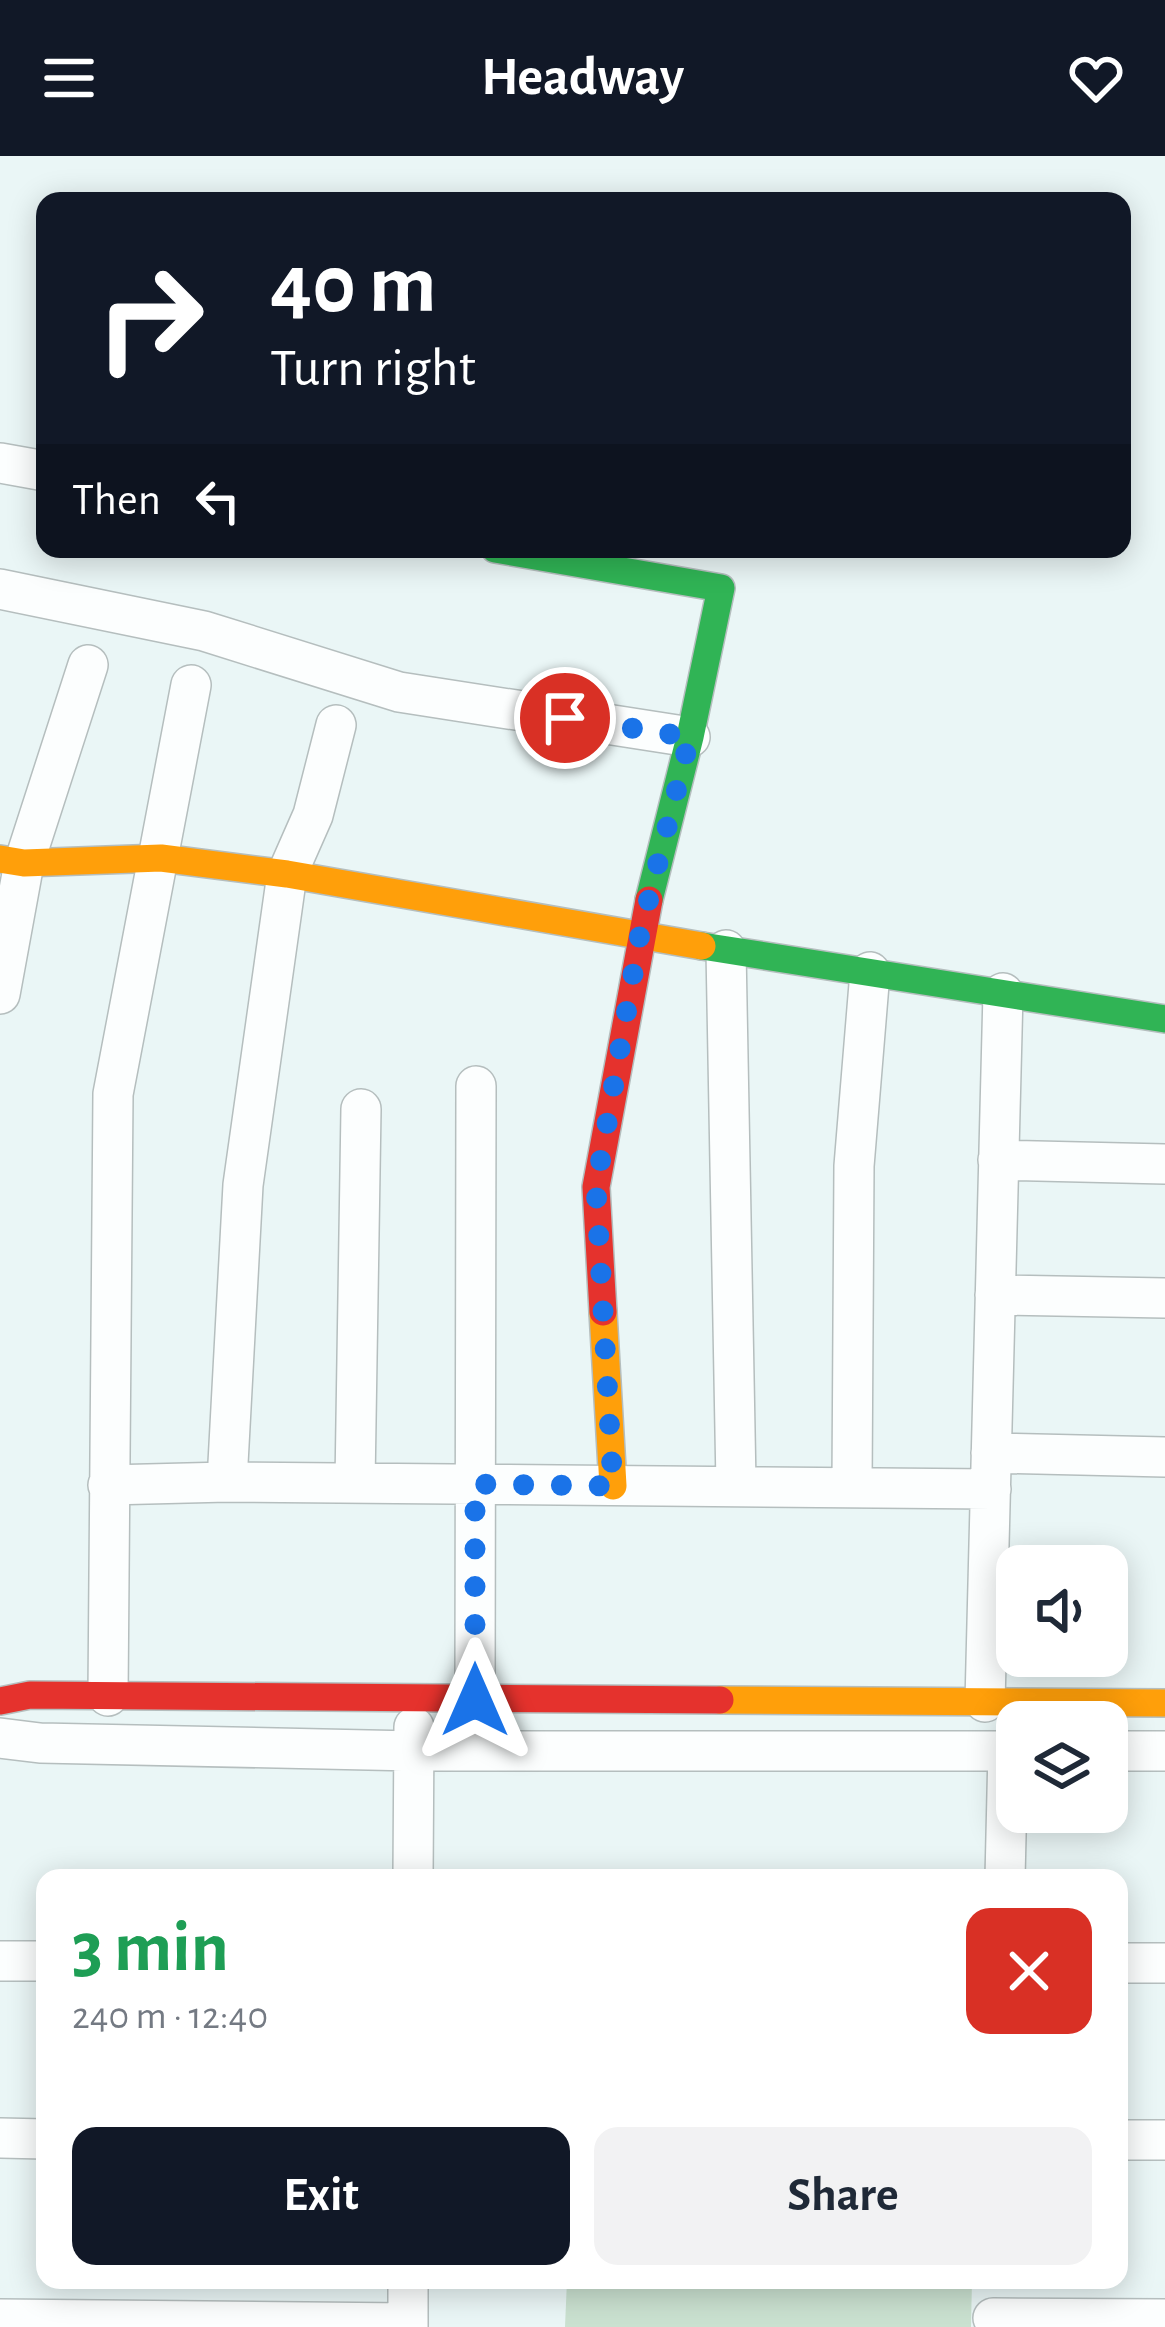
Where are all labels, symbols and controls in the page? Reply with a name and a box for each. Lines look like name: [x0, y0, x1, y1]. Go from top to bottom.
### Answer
icon: menu: [36, 45, 102, 111]
icon: heart: [1063, 45, 1129, 111]
text: Headway: [481, 51, 684, 105]
icon: right: [72, 240, 228, 396]
text: 40 m: [270, 244, 437, 328]
text: Turn right: [270, 342, 476, 396]
icon: left: [185, 468, 251, 534]
text: Then: [72, 478, 161, 523]
pin: [514, 667, 616, 769]
icon: arrive: [532, 685, 598, 751]
map controls: [996, 1545, 1128, 1833]
button: sound: [996, 1545, 1128, 1677]
position arrow: [412, 1637, 538, 1763]
button: layers: [996, 1701, 1128, 1833]
button: close: [966, 1908, 1092, 2034]
text: 3 min: [72, 1912, 229, 1984]
text: 240 m · 12:40: [72, 1997, 268, 2036]
button: Exit: [72, 2127, 570, 2265]
button: Share: [594, 2127, 1092, 2265]

